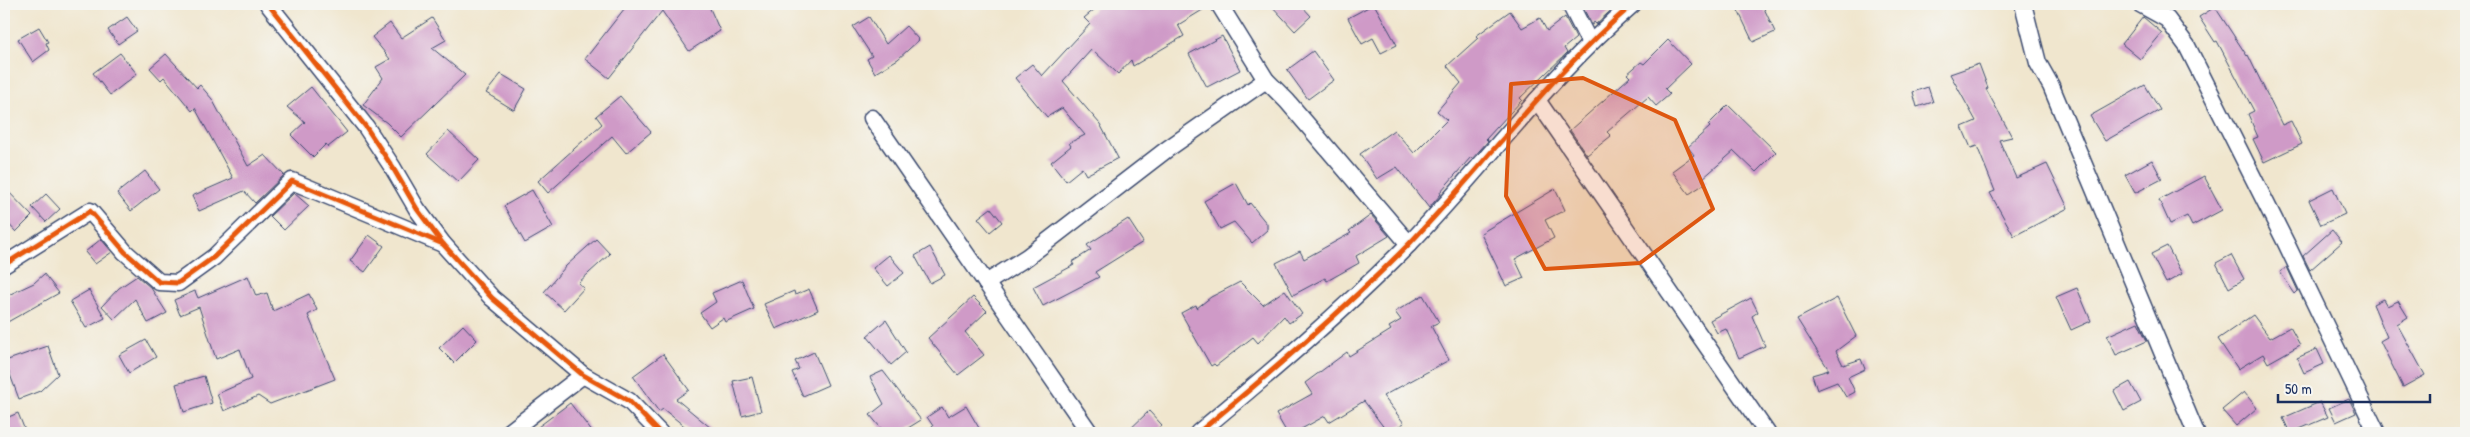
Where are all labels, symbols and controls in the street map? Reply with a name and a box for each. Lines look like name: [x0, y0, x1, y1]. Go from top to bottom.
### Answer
scale bar: [2278, 372, 2430, 404]
text: 50 m: [2285, 378, 2312, 399]

